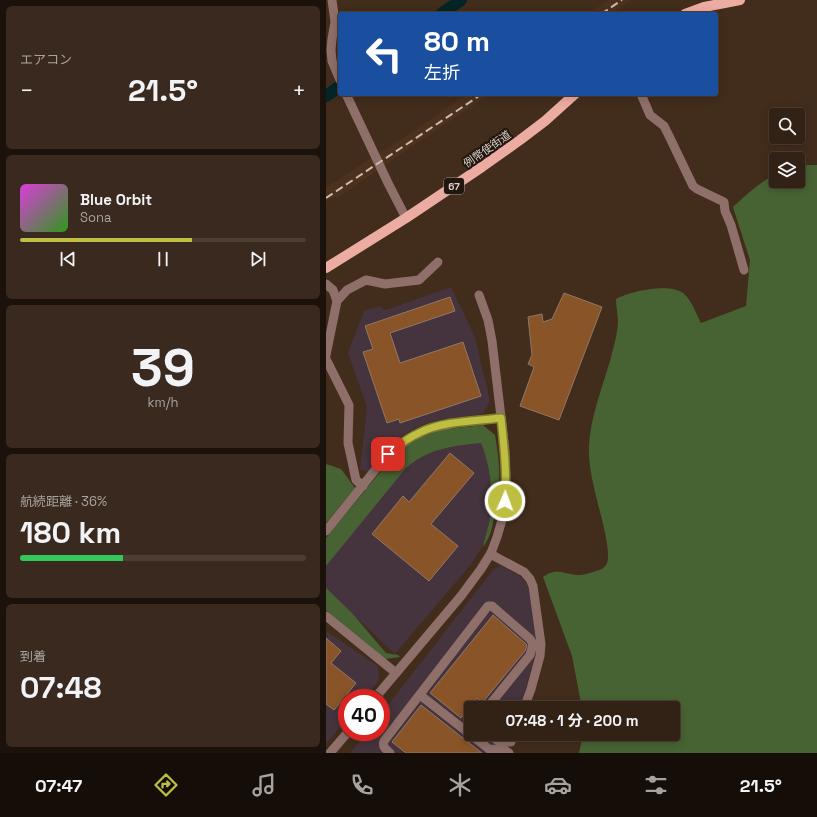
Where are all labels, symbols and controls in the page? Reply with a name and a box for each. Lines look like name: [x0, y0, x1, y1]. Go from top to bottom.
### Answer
text: 80 m: [424, 23, 490, 59]
icon: left: [358, 28, 410, 80]
text: エアコン: [20, 51, 72, 68]
text: 左折: [424, 61, 460, 84]
text: 21.5°: [128, 71, 198, 110]
text: −: [20, 76, 34, 104]
text: +: [292, 76, 306, 104]
map controls: [769, 108, 805, 188]
button: search: [769, 108, 805, 144]
street label: 例幣使街道: [460, 127, 514, 171]
button: layers: [769, 152, 805, 188]
road number: 67: [444, 178, 464, 194]
text: Blue Orbit: [80, 190, 152, 209]
text: Sona: [80, 209, 111, 226]
icon: previous: [57, 248, 79, 270]
icon: pause: [152, 248, 174, 270]
icon: next: [247, 248, 269, 270]
text: 39: [131, 335, 195, 401]
text: km/h: [148, 394, 178, 411]
pin: [371, 437, 405, 471]
icon: arrive: [377, 443, 399, 465]
position arrow: [484, 480, 526, 522]
text: 航続距離 · 36%: [20, 493, 107, 510]
text: 180 km: [20, 513, 121, 552]
text: 到着: [20, 648, 46, 665]
text: 07:48: [20, 668, 101, 707]
speed limit sign: 40: [338, 689, 390, 741]
text: 07:48 · 1 分 · 200 m: [505, 711, 639, 730]
icon: directions: [152, 771, 180, 799]
icon: music: [250, 771, 278, 799]
icon: phone: [348, 771, 376, 799]
icon: climate: [446, 771, 474, 799]
icon: car: [544, 771, 572, 799]
icon: filters: [642, 771, 670, 799]
text: 07:47: [35, 774, 82, 797]
text: 21.5°: [740, 774, 782, 797]

